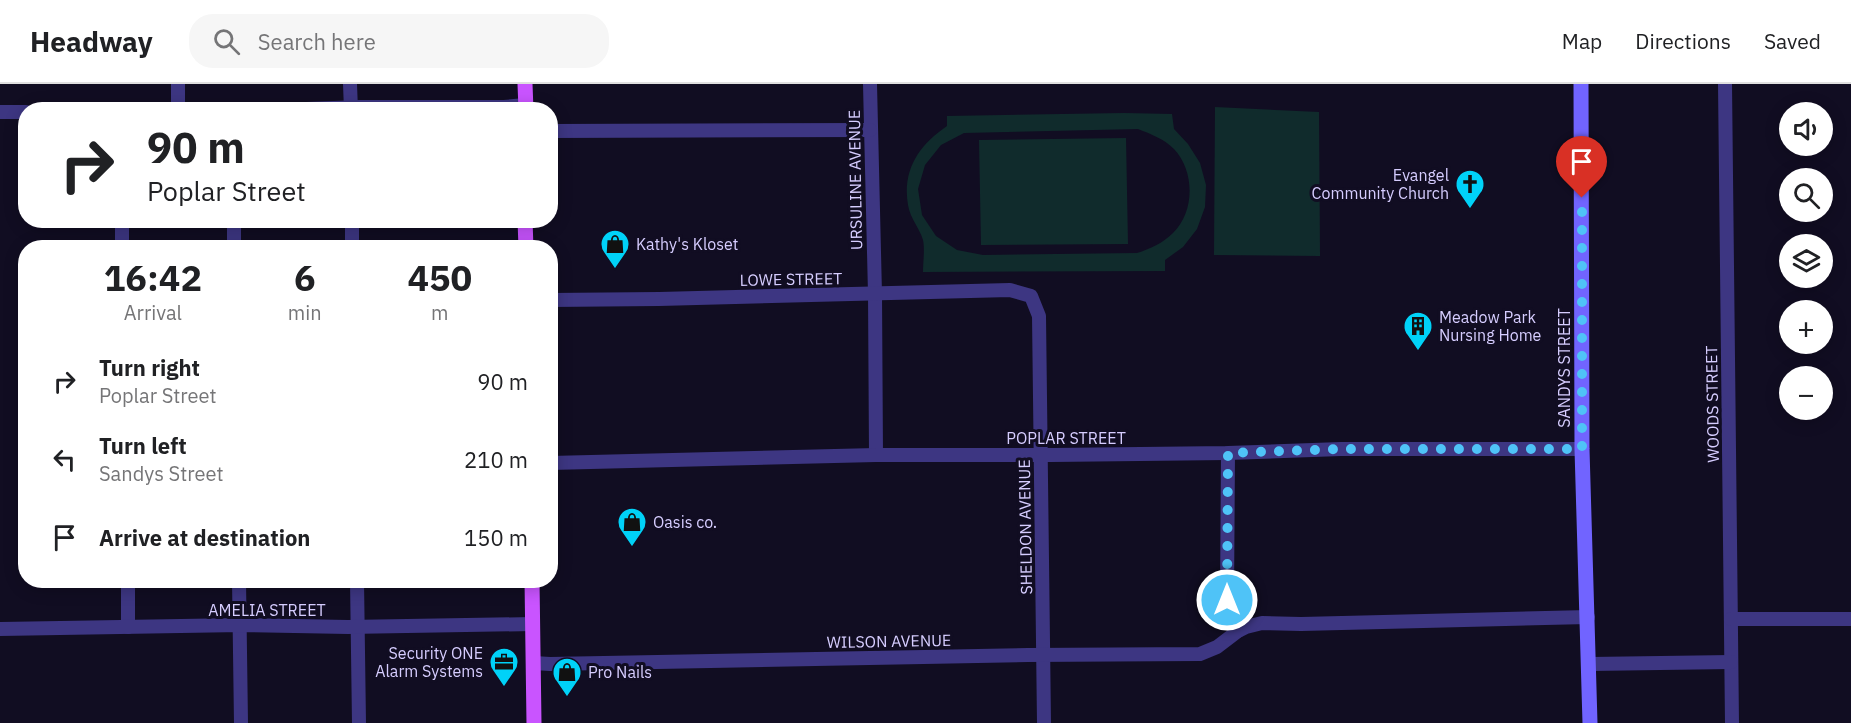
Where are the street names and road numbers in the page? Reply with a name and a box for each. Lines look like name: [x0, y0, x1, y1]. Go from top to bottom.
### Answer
street label: URSULINE AVENUE: [844, 110, 866, 250]
street label: LOWE STREET: [740, 268, 842, 290]
street label: SANDYS STREET: [1554, 308, 1574, 428]
street label: WOODS STREET: [1701, 345, 1723, 463]
street label: POPLAR STREET: [1006, 428, 1126, 448]
street label: SHELDON AVENUE: [1014, 459, 1036, 595]
street label: AMELIA STREET: [208, 600, 326, 620]
street label: WILSON AVENUE: [827, 630, 951, 652]

